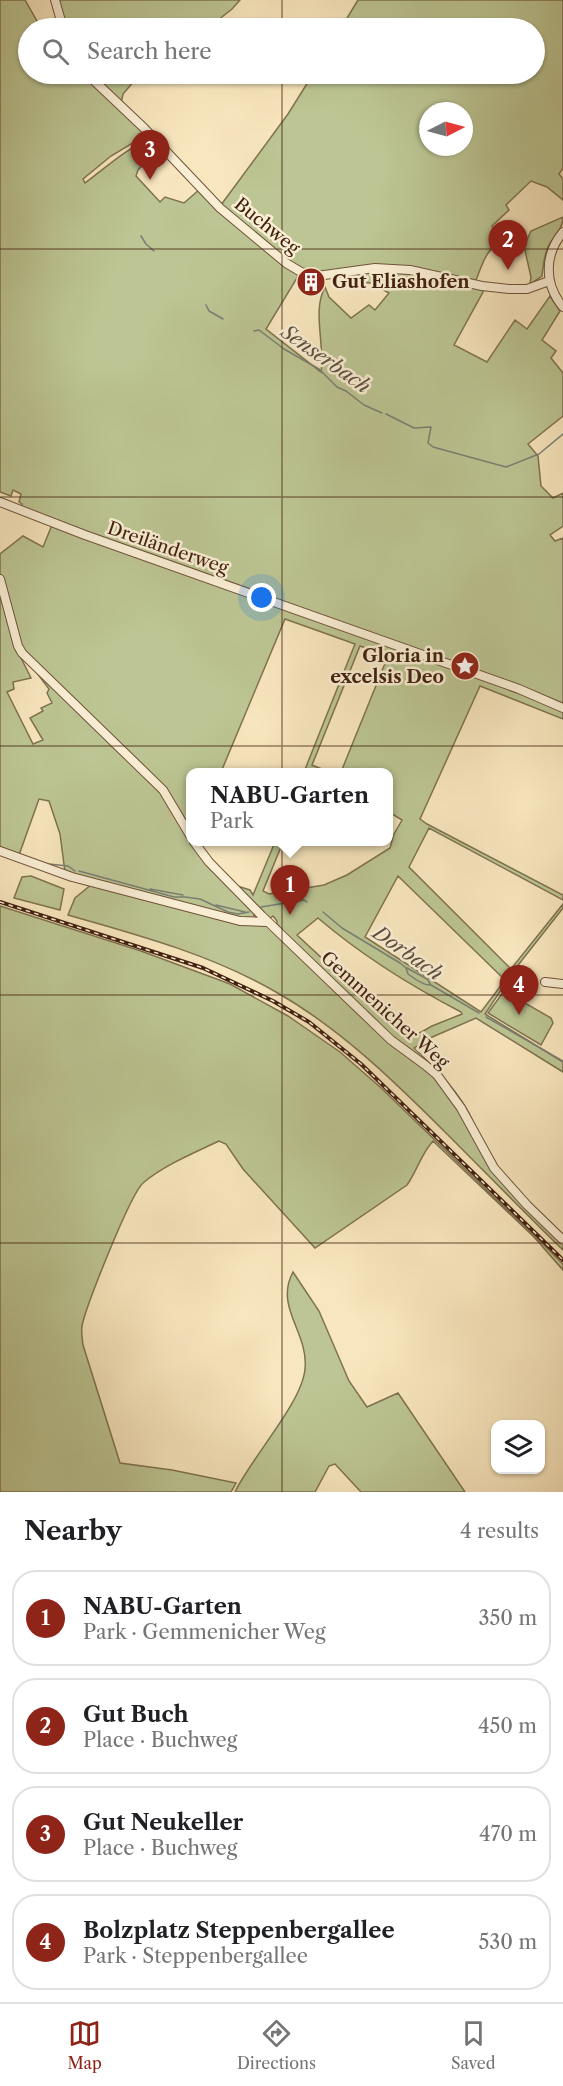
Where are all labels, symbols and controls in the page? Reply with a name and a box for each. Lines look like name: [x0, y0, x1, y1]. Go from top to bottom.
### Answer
search box: [18, 18, 545, 84]
icon: search: [39, 35, 72, 68]
text: Search here: [87, 38, 212, 65]
north arrow: [419, 102, 473, 156]
pin: 3: [130, 130, 170, 180]
street label: Buchweg: [230, 193, 305, 259]
pin: 2: [488, 220, 528, 270]
building icon: Gut Eliashofen: [295, 266, 327, 298]
place label: Gut Eliashofen: [332, 271, 470, 293]
water label: Senserbach: [276, 319, 375, 398]
street label: Dreiländerweg: [105, 517, 232, 579]
your location: [247, 583, 276, 612]
place label: Gloria in excelsis Deo: [330, 645, 445, 688]
place icon: Gloria in excelsis Deo: [449, 650, 481, 682]
popup: [186, 768, 393, 846]
text: NABU-Garten: [210, 782, 369, 809]
text: Park: [210, 809, 253, 833]
pin: 1: [270, 866, 310, 915]
water label: Dorbach: [367, 919, 447, 986]
street label: Gemmenicher Weg: [316, 947, 454, 1074]
pin: 4: [500, 966, 538, 1015]
map controls: [491, 1420, 545, 1474]
button: layers: [491, 1420, 545, 1474]
text: Nearby: [24, 1515, 122, 1547]
text: 4 results: [460, 1519, 539, 1543]
text: NABU-Garten: [83, 1593, 242, 1620]
text: 1: [41, 1606, 50, 1630]
text: 350 m: [479, 1606, 537, 1630]
text: Park · Gemmenicher Weg: [83, 1620, 325, 1644]
text: Gut Buch: [83, 1701, 189, 1728]
text: 2: [40, 1714, 51, 1738]
text: 450 m: [478, 1714, 537, 1738]
text: Place · Buchweg: [83, 1728, 237, 1752]
text: Gut Neukeller: [83, 1809, 243, 1836]
text: 3: [40, 1822, 51, 1846]
text: 470 m: [479, 1822, 537, 1846]
text: Place · Buchweg: [83, 1836, 237, 1860]
text: Bolzplatz Steppenbergallee: [83, 1917, 395, 1944]
text: 4: [40, 1930, 51, 1954]
text: 530 m: [479, 1930, 537, 1954]
text: Park · Steppenbergallee: [83, 1944, 308, 1968]
tab: Map: [68, 2017, 102, 2073]
tab: Directions: [237, 2017, 316, 2073]
tab: Saved: [451, 2017, 495, 2073]

